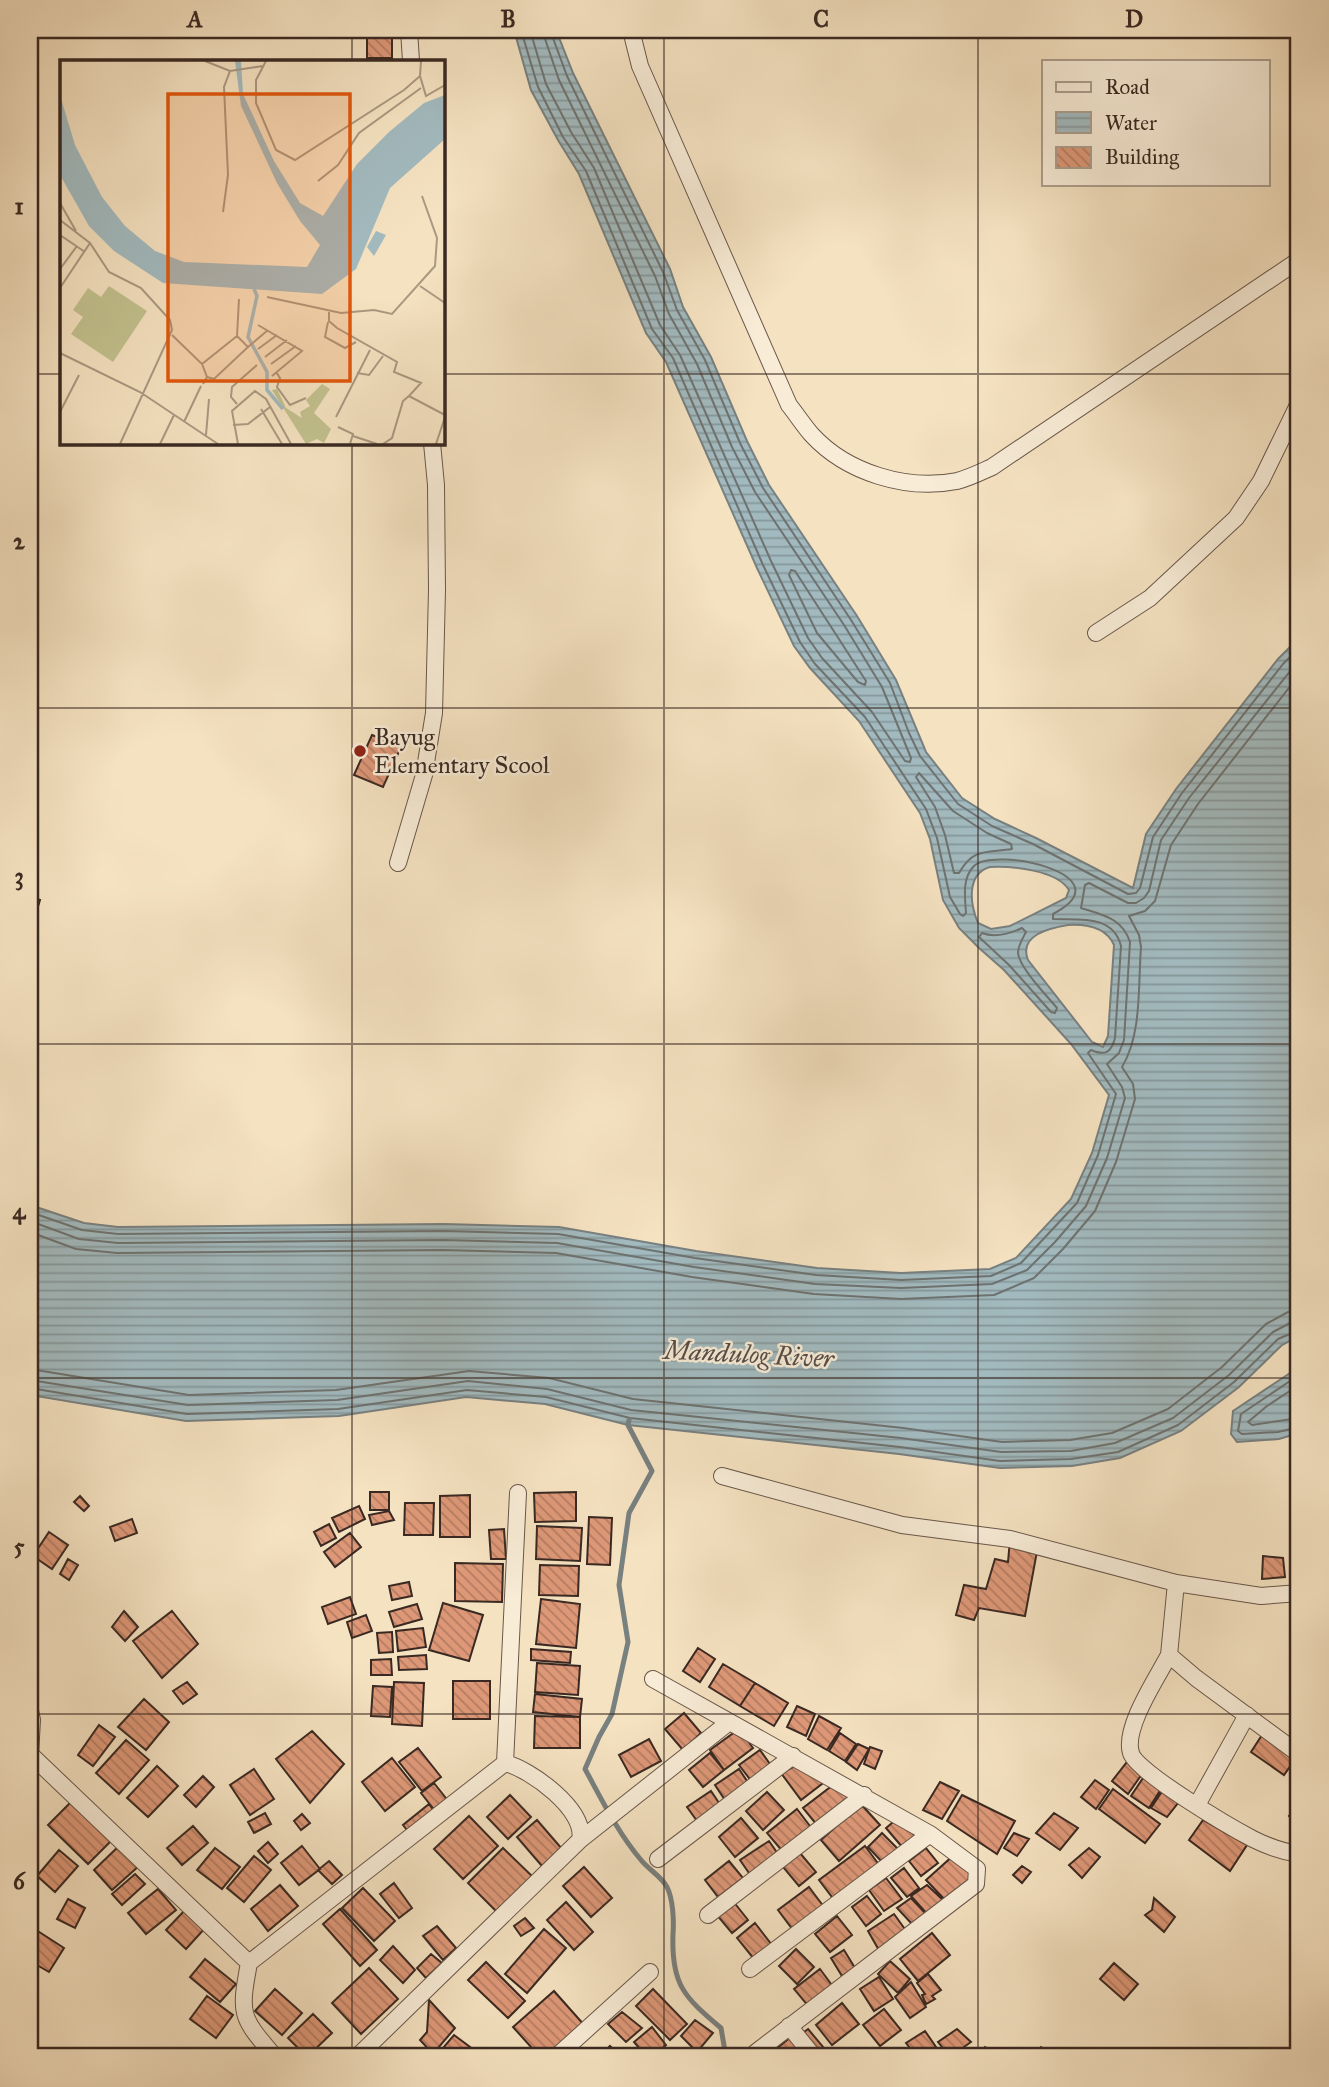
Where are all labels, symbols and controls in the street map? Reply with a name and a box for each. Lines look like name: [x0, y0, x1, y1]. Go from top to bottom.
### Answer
text: A: [185, 5, 203, 33]
text: B: [500, 5, 516, 33]
text: C: [813, 5, 829, 33]
text: D: [1125, 5, 1143, 33]
inset map: [60, 60, 444, 444]
legend: [1042, 60, 1270, 186]
text: Road: [1105, 74, 1150, 100]
text: Water: [1105, 110, 1157, 136]
text: Building: [1105, 144, 1179, 170]
text: 1: [14, 192, 24, 220]
text: 2: [13, 527, 25, 555]
place label: Bayug Elementary Scool: [374, 722, 550, 780]
marker: Bayug Elementary Scool: [352, 743, 368, 759]
text: 3: [14, 862, 24, 891]
text: 4: [13, 1197, 27, 1225]
water label: Mandulog River: [660, 1333, 836, 1374]
text: 5: [14, 1532, 25, 1560]
text: 6: [13, 1867, 26, 1895]

